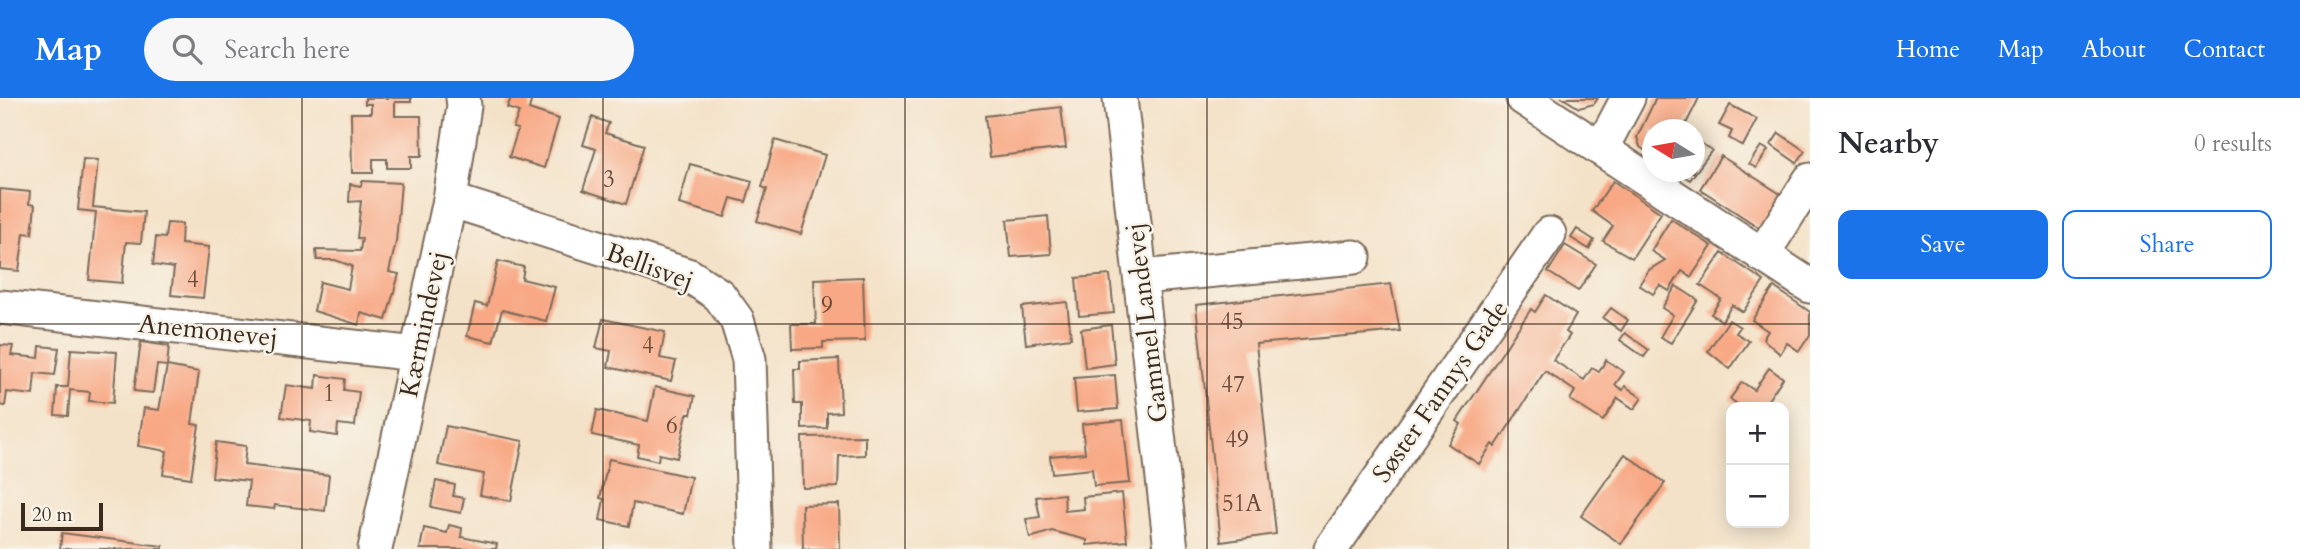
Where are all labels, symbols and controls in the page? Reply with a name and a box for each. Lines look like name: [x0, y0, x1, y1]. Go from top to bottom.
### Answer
search box: [144, 18, 634, 81]
text: Map: [35, 27, 102, 72]
icon: search: [168, 30, 206, 68]
text: Search here: [224, 32, 350, 67]
text: Home: [1896, 33, 1960, 66]
text: Map: [1998, 33, 2044, 66]
text: About: [2082, 33, 2146, 66]
text: Contact: [2184, 33, 2265, 66]
north arrow: [1642, 119, 1705, 182]
text: Nearby: [1838, 123, 1939, 164]
text: 0 results: [2194, 128, 2272, 159]
house number: 3: [603, 164, 615, 195]
button: Save: [1838, 210, 2048, 279]
button: Share: [2062, 210, 2272, 279]
street label: Gammel Landevej: [1117, 221, 1176, 425]
street label: Bellisvej: [601, 234, 699, 298]
street label: Kærmindevej: [391, 248, 456, 400]
house number: 4: [187, 264, 199, 295]
house number: 9: [821, 290, 833, 321]
street label: Søster Fannys Gade: [1364, 293, 1517, 490]
street label: Anemonevej: [137, 306, 279, 355]
house number: 45: [1220, 306, 1244, 337]
house number: 4: [642, 330, 654, 361]
house number: 47: [1221, 369, 1245, 400]
house number: 1: [323, 378, 335, 409]
map controls: [1726, 402, 1789, 528]
button: +: [1726, 402, 1789, 465]
house number: 6: [666, 410, 678, 441]
house number: 49: [1225, 424, 1249, 455]
button: −: [1726, 465, 1789, 528]
house number: 51A: [1222, 488, 1263, 519]
scale bar: [21, 500, 103, 532]
text: 20 m: [32, 502, 73, 528]

